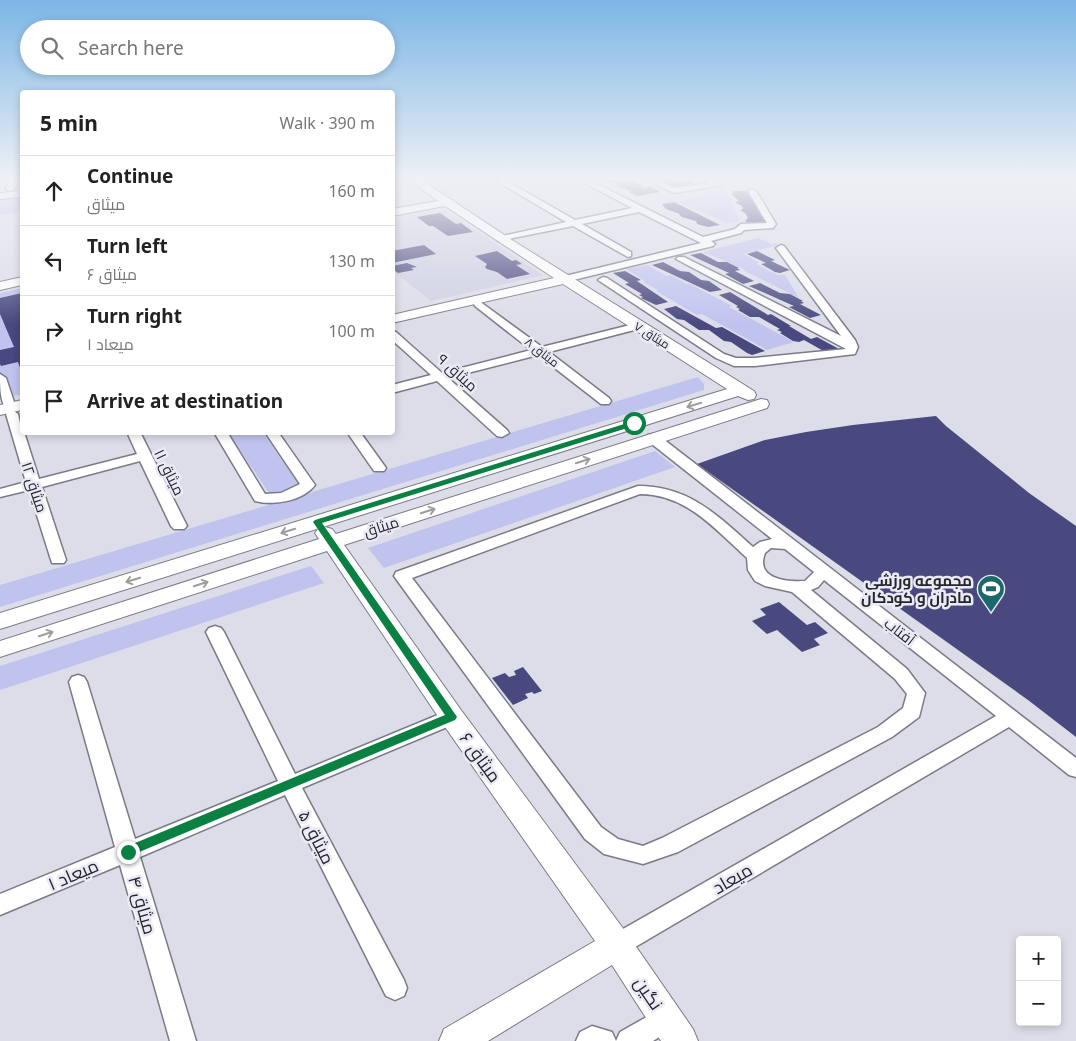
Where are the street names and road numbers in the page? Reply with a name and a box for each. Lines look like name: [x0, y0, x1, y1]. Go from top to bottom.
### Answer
street label: میثاق ۷: [631, 317, 673, 353]
street label: میثاق ۸: [521, 333, 563, 371]
street label: میثاق ۹: [433, 349, 482, 396]
street label: میثاق ۱۱: [149, 446, 190, 499]
street label: میثاق ۱۲: [16, 459, 53, 515]
street label: میثاق: [361, 511, 401, 542]
street label: آفتاب: [881, 613, 919, 649]
street label: میثاق ۶: [454, 727, 507, 787]
street label: میثاق ۵: [292, 806, 341, 869]
street label: میعاد ۱: [44, 853, 102, 895]
street label: میعاد: [708, 857, 756, 899]
street label: میثاق ۴: [122, 873, 163, 937]
street label: نگین: [629, 972, 669, 1014]

